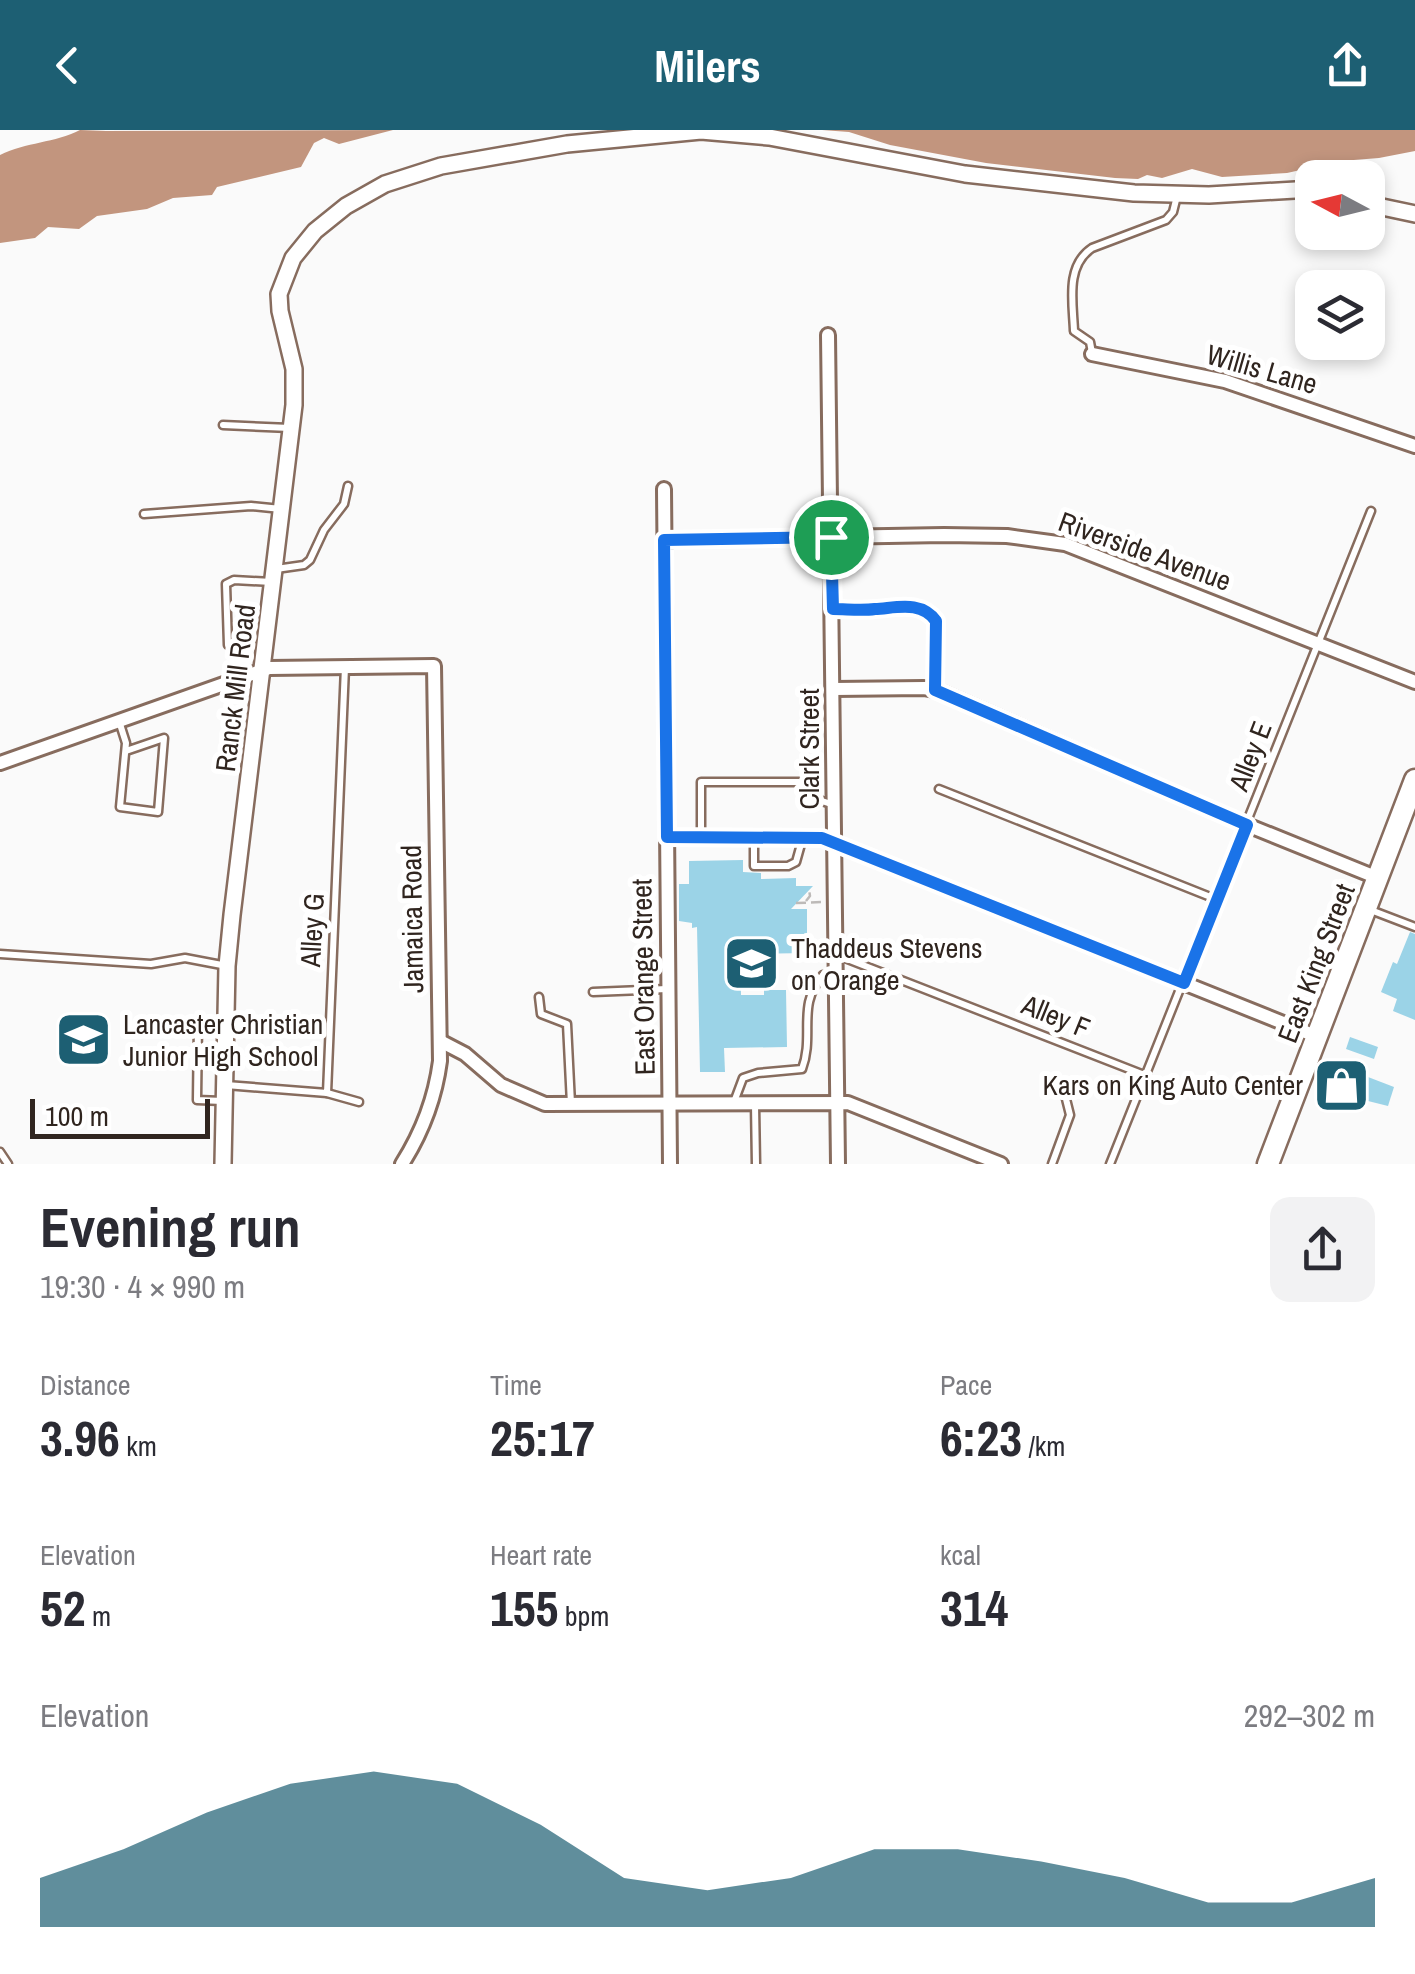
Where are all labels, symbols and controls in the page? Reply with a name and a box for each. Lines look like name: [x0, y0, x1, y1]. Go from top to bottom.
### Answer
text: Milers: [654, 35, 761, 96]
icon: back: [40, 38, 95, 93]
icon: share: [1320, 38, 1375, 93]
north arrow: [1295, 160, 1385, 250]
map controls: [1295, 160, 1385, 360]
button: layers: [1295, 270, 1385, 360]
street label: Willis Lane: [1202, 335, 1322, 403]
pin: [789, 495, 874, 580]
street label: Riverside Avenue: [1054, 502, 1236, 600]
icon: arrive: [804, 510, 859, 565]
street label: Ranck Mill Road: [206, 602, 264, 774]
street label: Clark Street: [790, 688, 828, 810]
street label: Alley E: [1219, 716, 1281, 797]
street label: Jamaica Road: [392, 845, 432, 993]
street label: East Orange Street: [622, 878, 664, 1076]
street label: East King Street: [1268, 878, 1364, 1048]
street label: Alley G: [291, 892, 333, 969]
place label: Thaddeus Stevens on Orange: [791, 929, 982, 999]
school or university icon: Thaddeus Stevens on Orange: [722, 934, 782, 994]
street label: Alley F: [1015, 985, 1096, 1047]
place label: Lancaster Christian Junior High School: [123, 1005, 323, 1075]
school or university icon: Lancaster Christian Junior High School: [54, 1010, 114, 1070]
shop icon: Kars on King Auto Center: [1312, 1055, 1372, 1115]
place label: Kars on King Auto Center: [1043, 1066, 1303, 1104]
scale bar: [30, 1094, 210, 1138]
text: 100 m: [45, 1097, 109, 1135]
text: Evening run: [40, 1190, 301, 1264]
button: share: [1270, 1197, 1375, 1302]
text: 19:30 · 4 × 990 m: [40, 1265, 245, 1308]
text: Distance: [40, 1366, 131, 1404]
text: Time: [490, 1366, 542, 1404]
text: Pace: [940, 1366, 992, 1404]
text: 3.96: [40, 1404, 120, 1472]
text: 25:17: [490, 1404, 595, 1472]
text: 6:23: [940, 1404, 1022, 1472]
text: km: [120, 1427, 157, 1465]
text: /km: [1022, 1427, 1065, 1465]
text: Elevation: [40, 1536, 136, 1574]
text: Heart rate: [490, 1536, 592, 1574]
text: kcal: [940, 1536, 981, 1574]
text: 52: [40, 1574, 86, 1642]
text: 155: [490, 1574, 558, 1642]
text: 314: [940, 1574, 1008, 1642]
text: m: [86, 1597, 111, 1635]
text: bpm: [558, 1597, 609, 1635]
text: Elevation: [40, 1694, 149, 1737]
text: 292–302 m: [1244, 1694, 1375, 1737]

